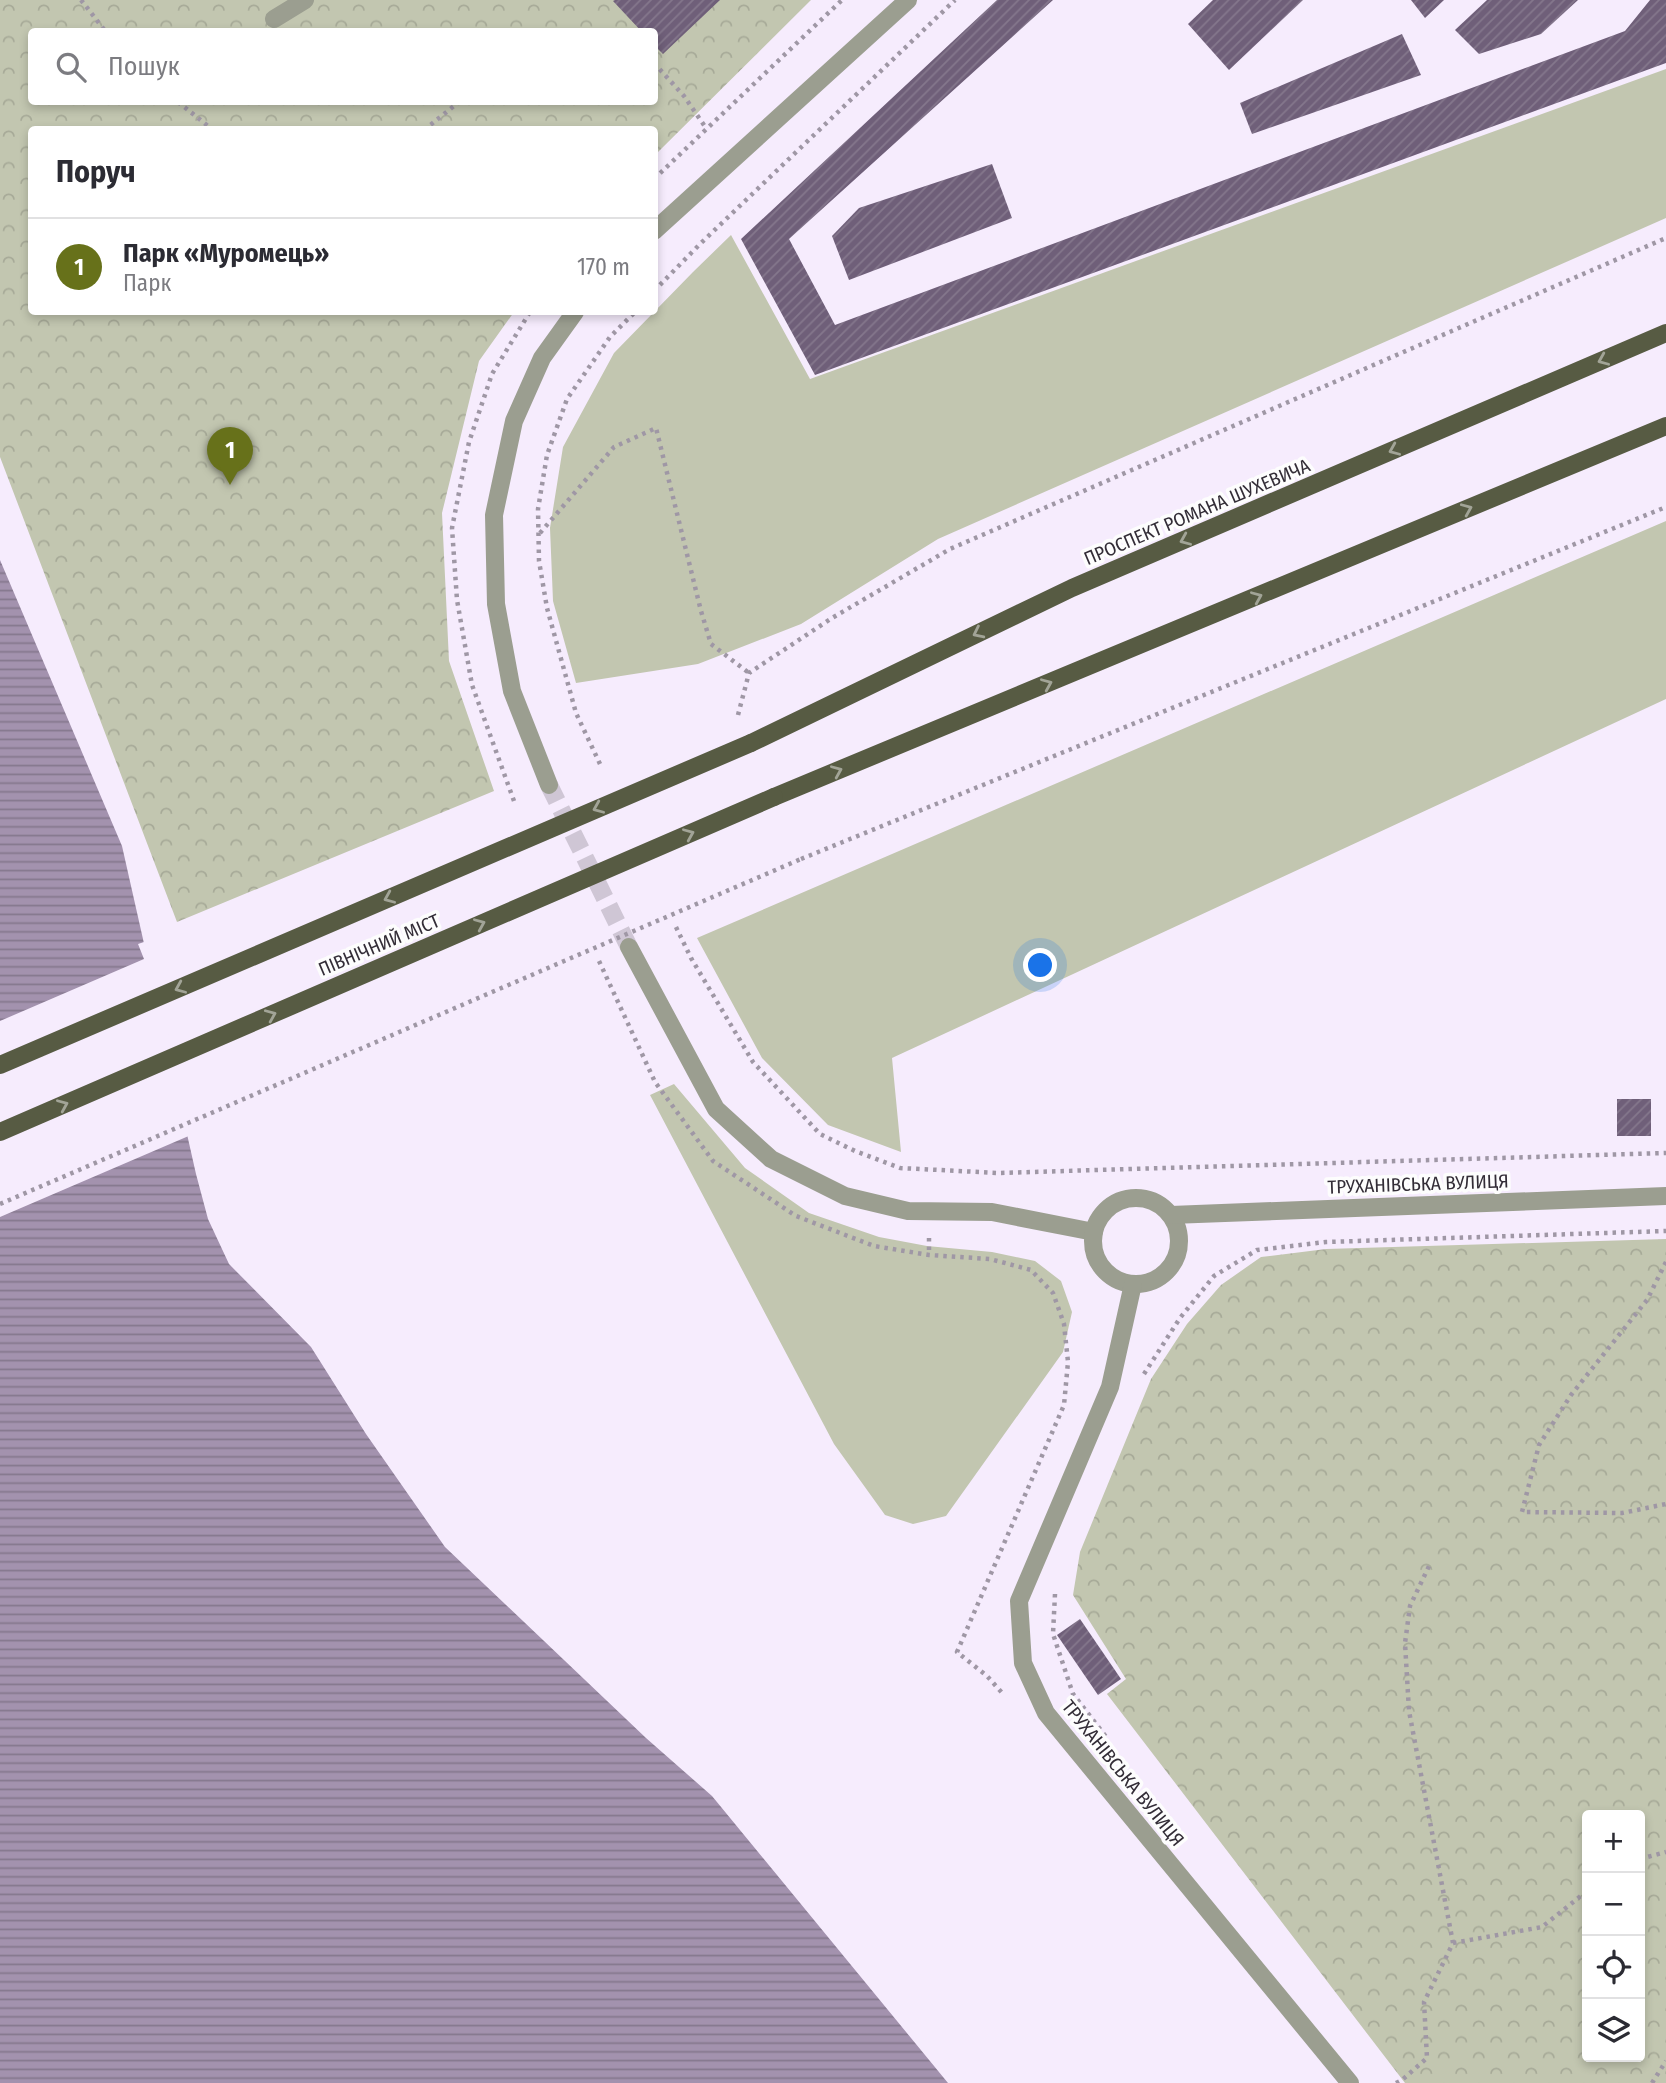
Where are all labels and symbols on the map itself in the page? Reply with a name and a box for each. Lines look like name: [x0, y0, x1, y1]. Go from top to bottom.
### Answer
one-way arrow: [1598, 352, 1611, 366]
pin: 1: [207, 427, 253, 485]
one-way arrow: [1389, 442, 1401, 456]
street label: ПРОСПЕКТ РОМАНА ШУХЕВИЧА: [1080, 454, 1314, 570]
one-way arrow: [1460, 503, 1473, 517]
one-way arrow: [1180, 531, 1192, 545]
one-way arrow: [1251, 591, 1263, 605]
one-way arrow: [973, 625, 985, 639]
one-way arrow: [1041, 679, 1053, 693]
one-way arrow: [831, 766, 843, 780]
one-way arrow: [592, 800, 604, 814]
one-way arrow: [682, 828, 694, 842]
one-way arrow: [383, 890, 396, 904]
street label: ПІВНІЧНИЙ МІСТ: [315, 909, 443, 981]
one-way arrow: [473, 918, 485, 932]
your location: [1023, 948, 1057, 982]
one-way arrow: [174, 980, 187, 994]
one-way arrow: [264, 1009, 277, 1023]
one-way arrow: [55, 1099, 68, 1113]
street label: ТРУХАНІВСЬКА ВУЛИЦЯ: [1327, 1169, 1509, 1199]
street label: ТРУХАНІВСЬКА ВУЛИЦЯ: [1057, 1695, 1189, 1851]

